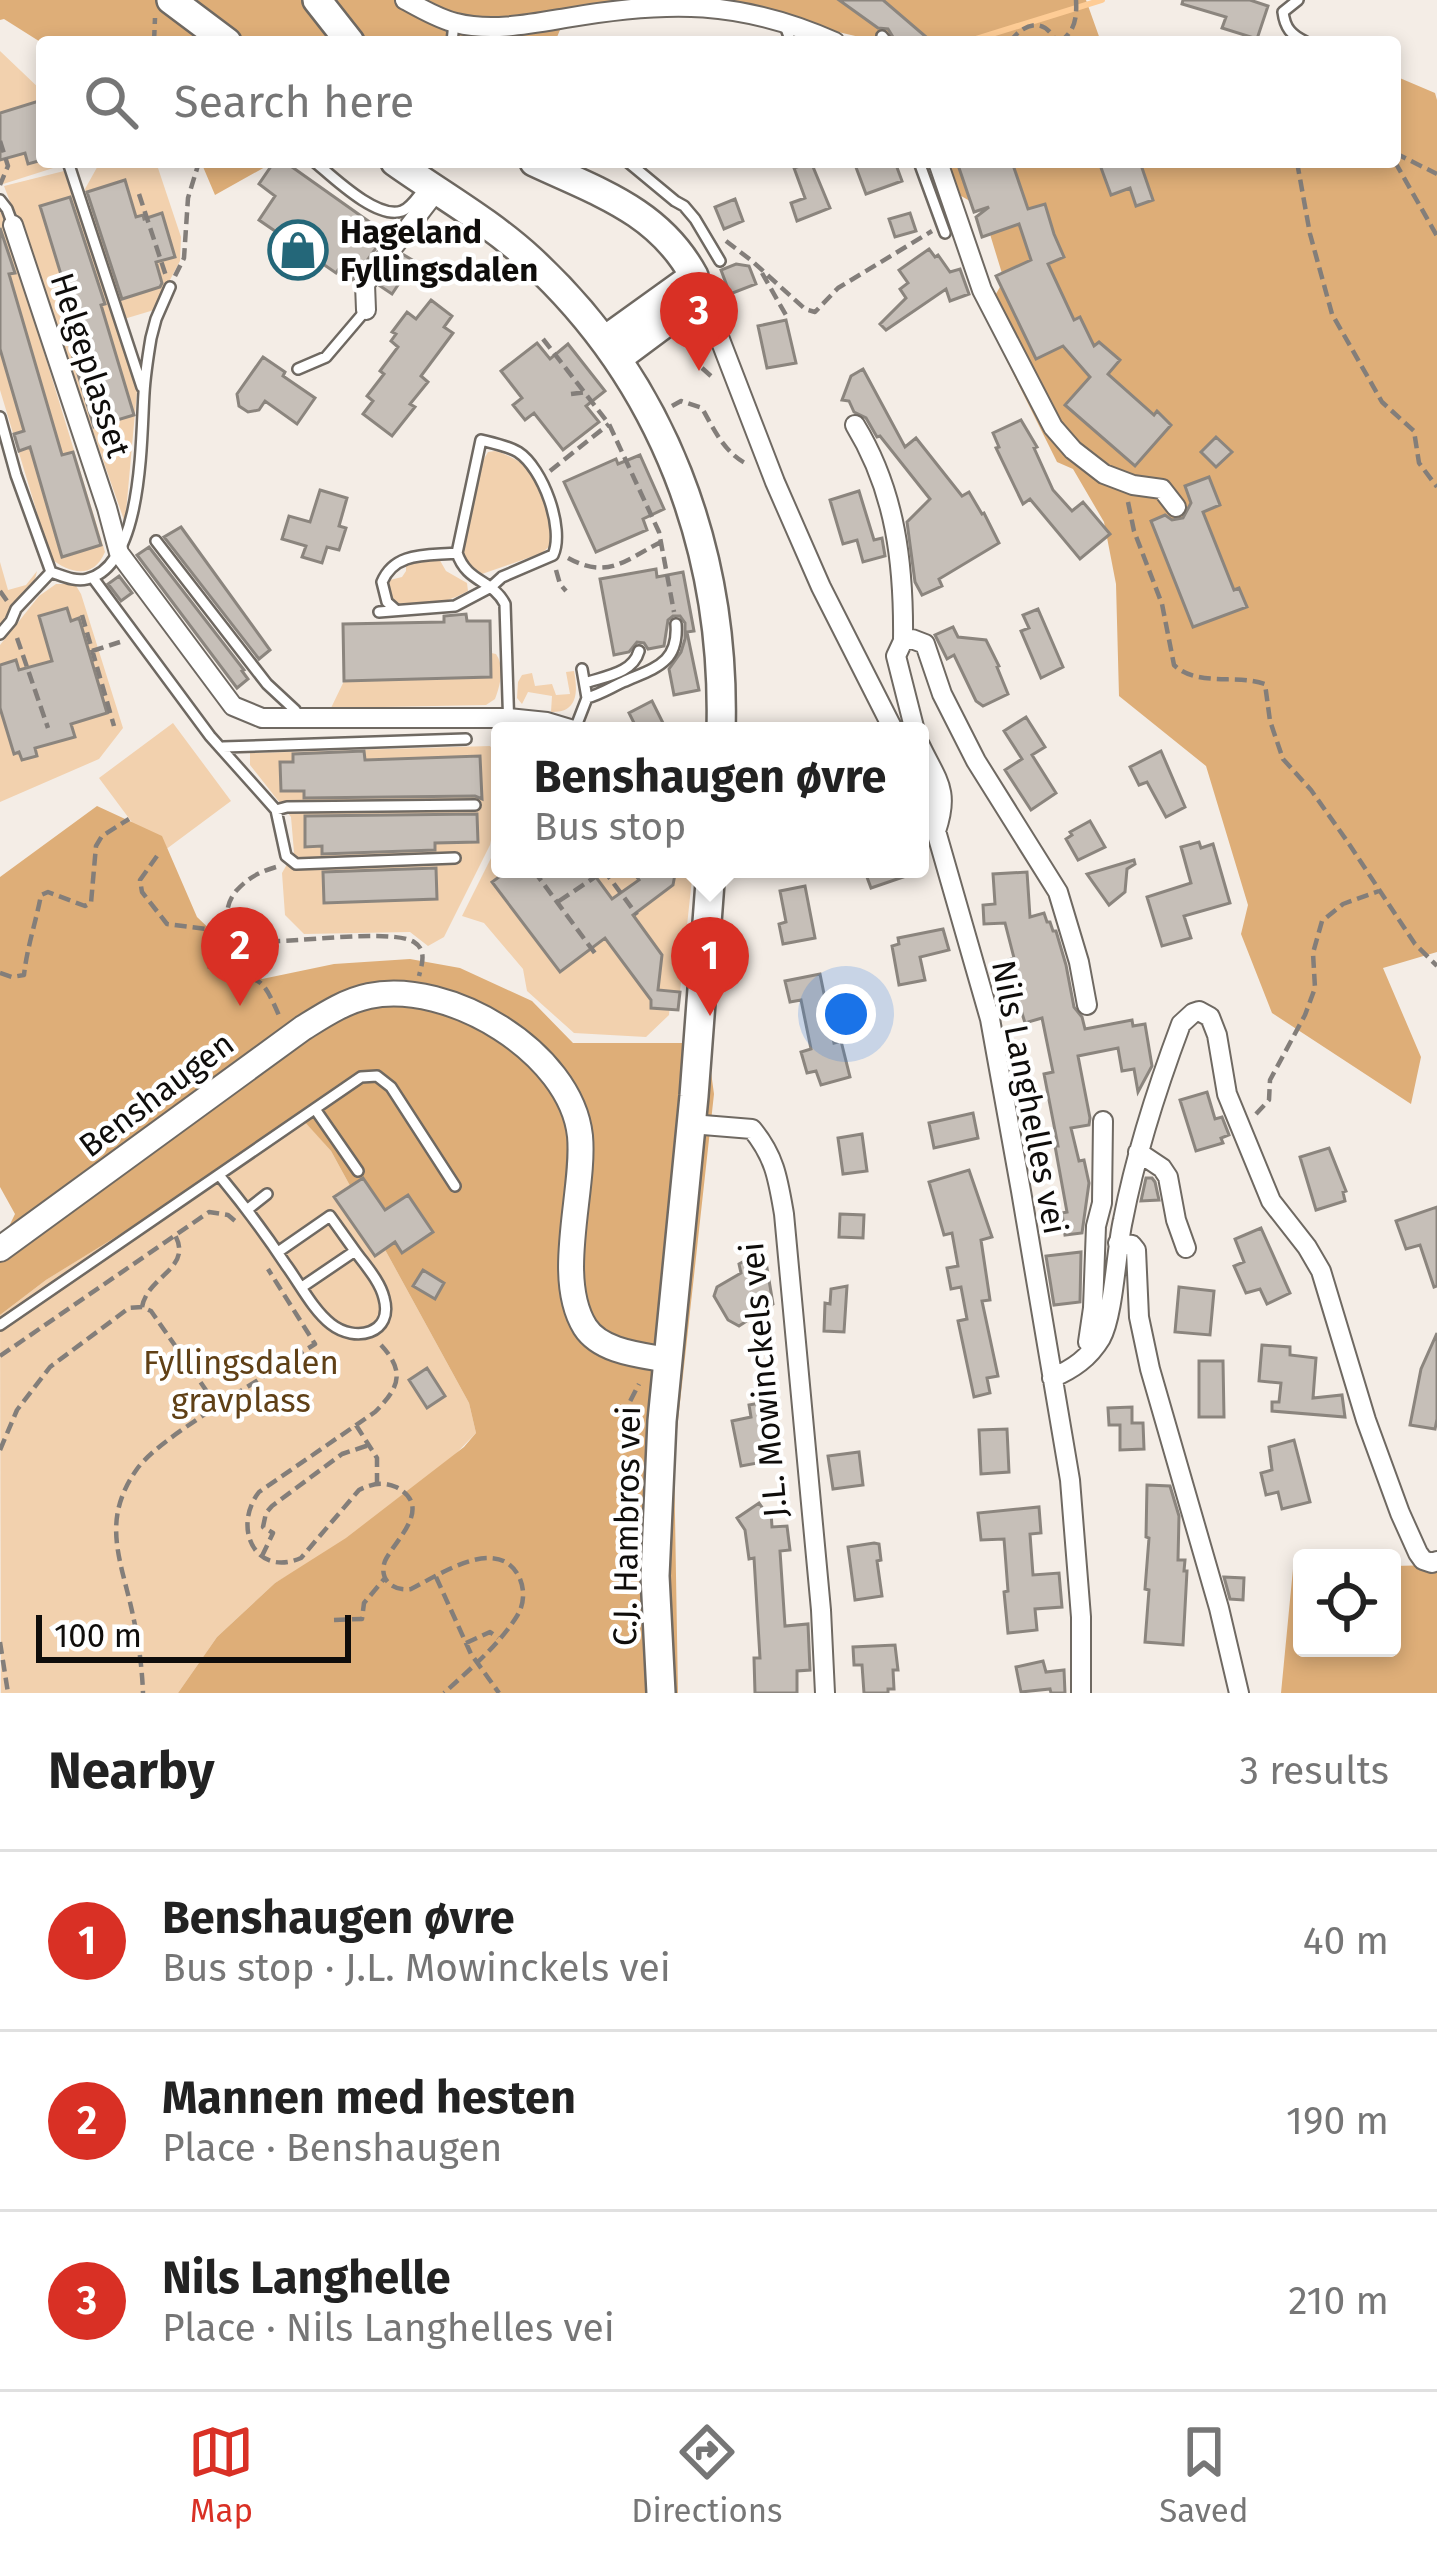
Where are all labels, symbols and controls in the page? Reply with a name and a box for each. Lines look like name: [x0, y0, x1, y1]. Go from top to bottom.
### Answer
search box: [36, 36, 1401, 168]
icon: search: [78, 69, 144, 135]
text: Search here: [174, 75, 414, 129]
place label: Hageland Fyllingsdalen: [340, 212, 538, 290]
shop icon: Hageland Fyllingsdalen: [267, 219, 329, 281]
street label: Helgeplasset: [41, 268, 139, 463]
pin: 3: [660, 272, 738, 371]
popup: [491, 722, 929, 878]
text: Benshaugen øvre: [534, 750, 886, 804]
text: Bus stop: [534, 804, 686, 850]
pin: 2: [201, 907, 279, 1006]
pin: 1: [671, 917, 749, 1016]
street label: Nils Langhelles vei: [983, 957, 1075, 1238]
your location: [816, 984, 876, 1044]
street label: Benshaugen: [71, 1024, 242, 1166]
street label: J.L. Mowinckels vei: [732, 1241, 796, 1519]
park label: Fyllingsdalen gravplass: [143, 1343, 339, 1421]
street label: C.J. Hambros vei: [605, 1406, 649, 1646]
map controls: [1293, 1549, 1401, 1657]
button: locate: [1293, 1549, 1401, 1657]
scale bar: [36, 1609, 351, 1662]
text: 100 m: [54, 1616, 142, 1656]
text: Nearby: [48, 1740, 214, 1802]
text: 3 results: [1239, 1748, 1389, 1794]
text: Benshaugen øvre: [162, 1891, 515, 1945]
text: 1: [78, 1918, 96, 1964]
text: 40 m: [1303, 1918, 1389, 1964]
text: Bus stop · J.L. Mowinckels vei: [162, 1945, 671, 1991]
text: Mannen med hesten: [162, 2071, 576, 2125]
text: 2: [77, 2098, 97, 2144]
text: 190 m: [1286, 2098, 1389, 2144]
text: Place · Benshaugen: [162, 2125, 502, 2171]
text: Nils Langhelle: [162, 2251, 451, 2305]
text: 3: [77, 2278, 97, 2324]
text: 210 m: [1288, 2278, 1389, 2324]
text: Place · Nils Langhelles vei: [162, 2305, 615, 2351]
tab: Map: [188, 2419, 254, 2531]
tab: Directions: [631, 2419, 783, 2531]
tab: Saved: [1159, 2419, 1249, 2531]

